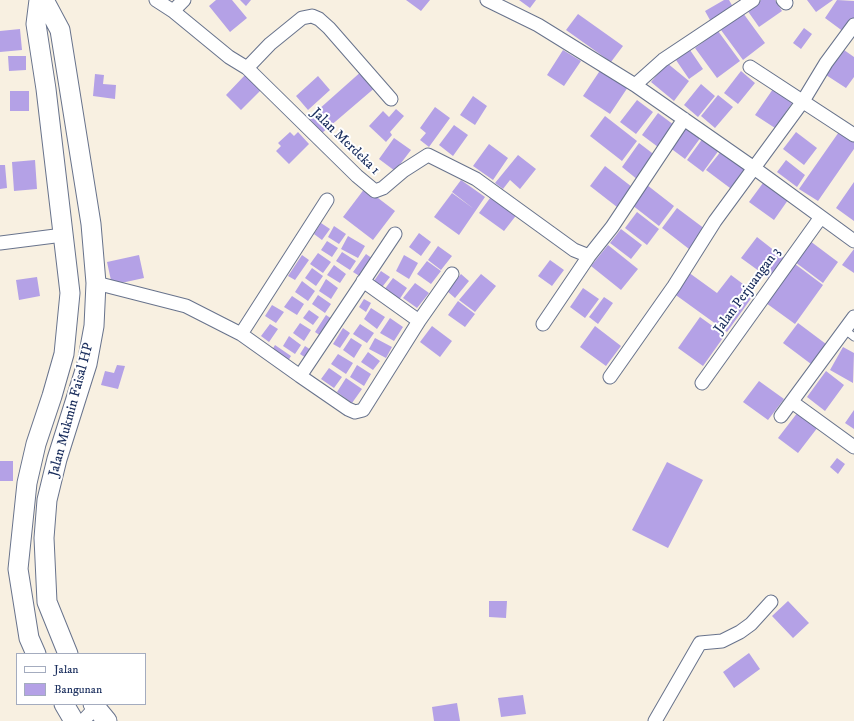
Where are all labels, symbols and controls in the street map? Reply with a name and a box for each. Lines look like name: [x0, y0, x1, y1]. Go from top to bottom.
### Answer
street label: Jalan Merdeka 1: [307, 105, 383, 179]
street label: Jalan Perjuangan 3: [711, 245, 785, 337]
street label: Jalan Mukmin Faisal HP: [46, 341, 98, 479]
legend: [16, 653, 146, 705]
text: Jalan: [54, 662, 79, 677]
text: Bangunan: [54, 682, 102, 697]

